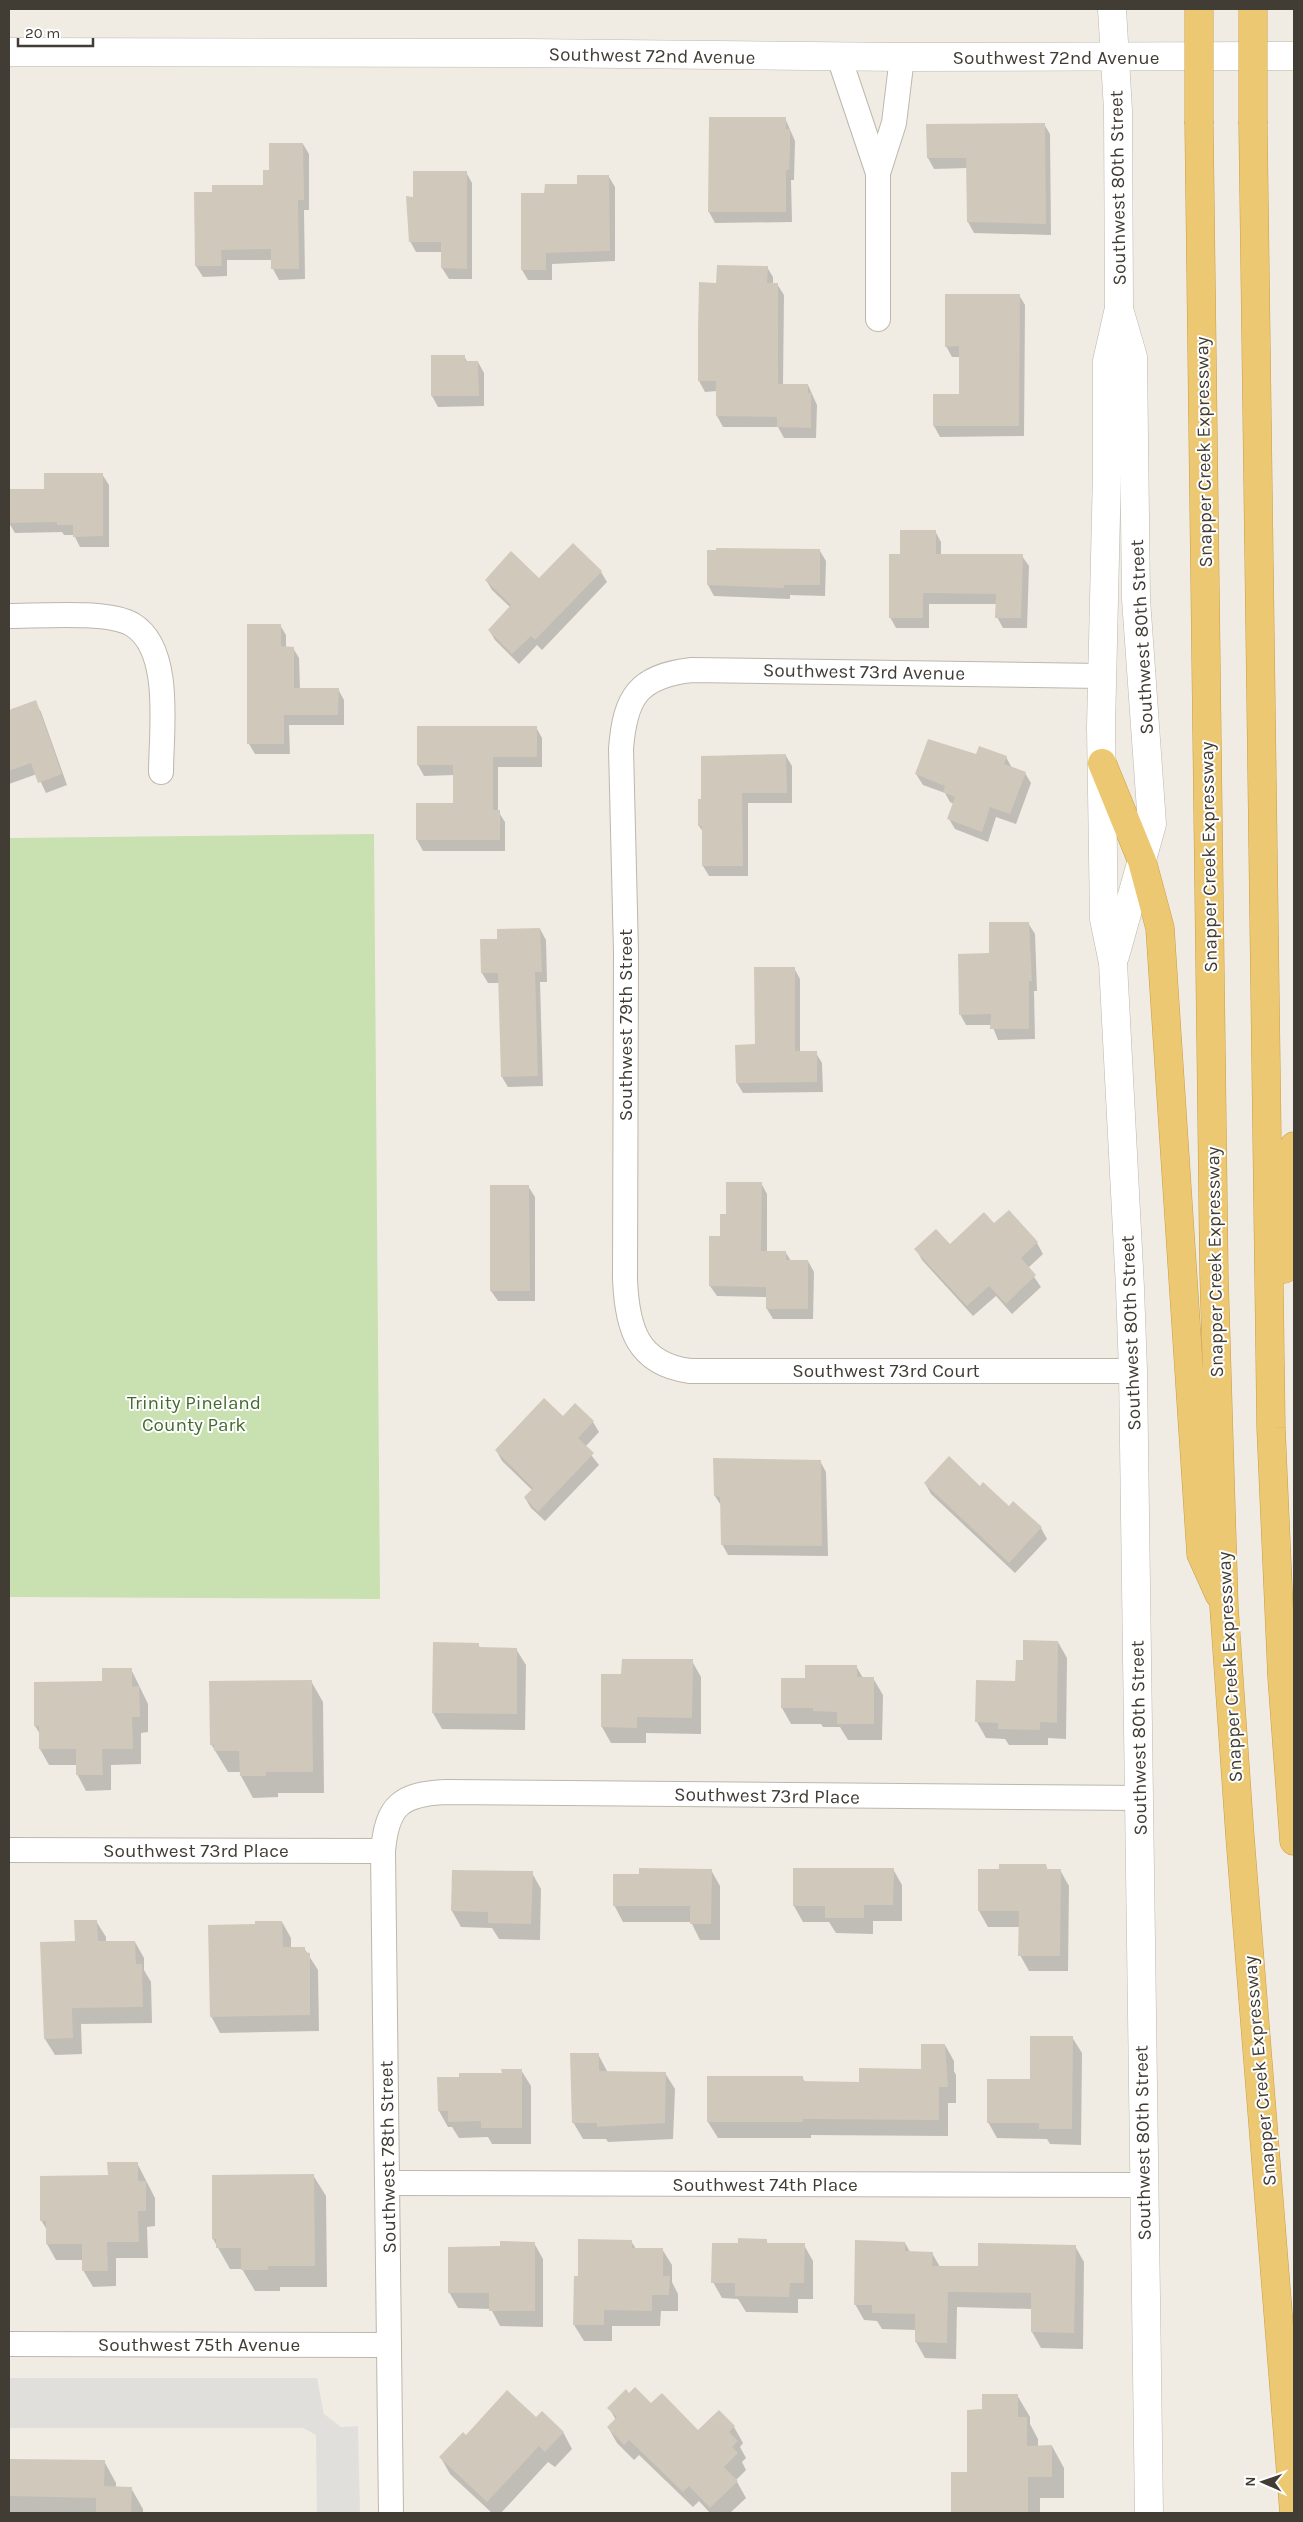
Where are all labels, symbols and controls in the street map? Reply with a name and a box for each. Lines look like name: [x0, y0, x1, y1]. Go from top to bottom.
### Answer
scale bar: [18, 15, 92, 47]
text: 20 m: [25, 24, 60, 42]
street label: Southwest 72nd Avenue: [548, 43, 756, 69]
street label: Southwest 72nd Avenue: [953, 47, 1159, 69]
street label: Southwest 80th Street: [1105, 90, 1131, 286]
street label: Snapper Creek Expressway: [1191, 336, 1217, 568]
street label: Southwest 80th Street: [1126, 539, 1158, 735]
street label: Southwest 73rd Avenue: [763, 659, 965, 685]
street label: Snapper Creek Expressway: [1196, 741, 1222, 973]
street label: Southwest 79th Street: [615, 929, 637, 1121]
street label: Snapper Creek Expressway: [1202, 1146, 1228, 1378]
street label: Southwest 80th Street: [1117, 1235, 1145, 1431]
street label: Southwest 73rd Court: [792, 1360, 980, 1382]
park label: Trinity Pineland County Park: [127, 1392, 261, 1436]
street label: Snapper Creek Expressway: [1213, 1551, 1247, 1783]
street label: Southwest 80th Street: [1126, 1640, 1152, 1836]
street label: Southwest 73rd Place: [674, 1783, 860, 1809]
street label: Southwest 73rd Place: [103, 1840, 289, 1862]
street label: Snapper Creek Expressway: [1239, 1955, 1281, 2187]
street label: Southwest 80th Street: [1130, 2045, 1156, 2241]
street label: Southwest 78th Street: [375, 2060, 401, 2254]
street label: Southwest 74th Place: [672, 2174, 858, 2196]
street label: Southwest 75th Avenue: [98, 2334, 300, 2356]
north arrow: [1238, 2457, 1288, 2507]
text: N: [1242, 2476, 1259, 2487]

